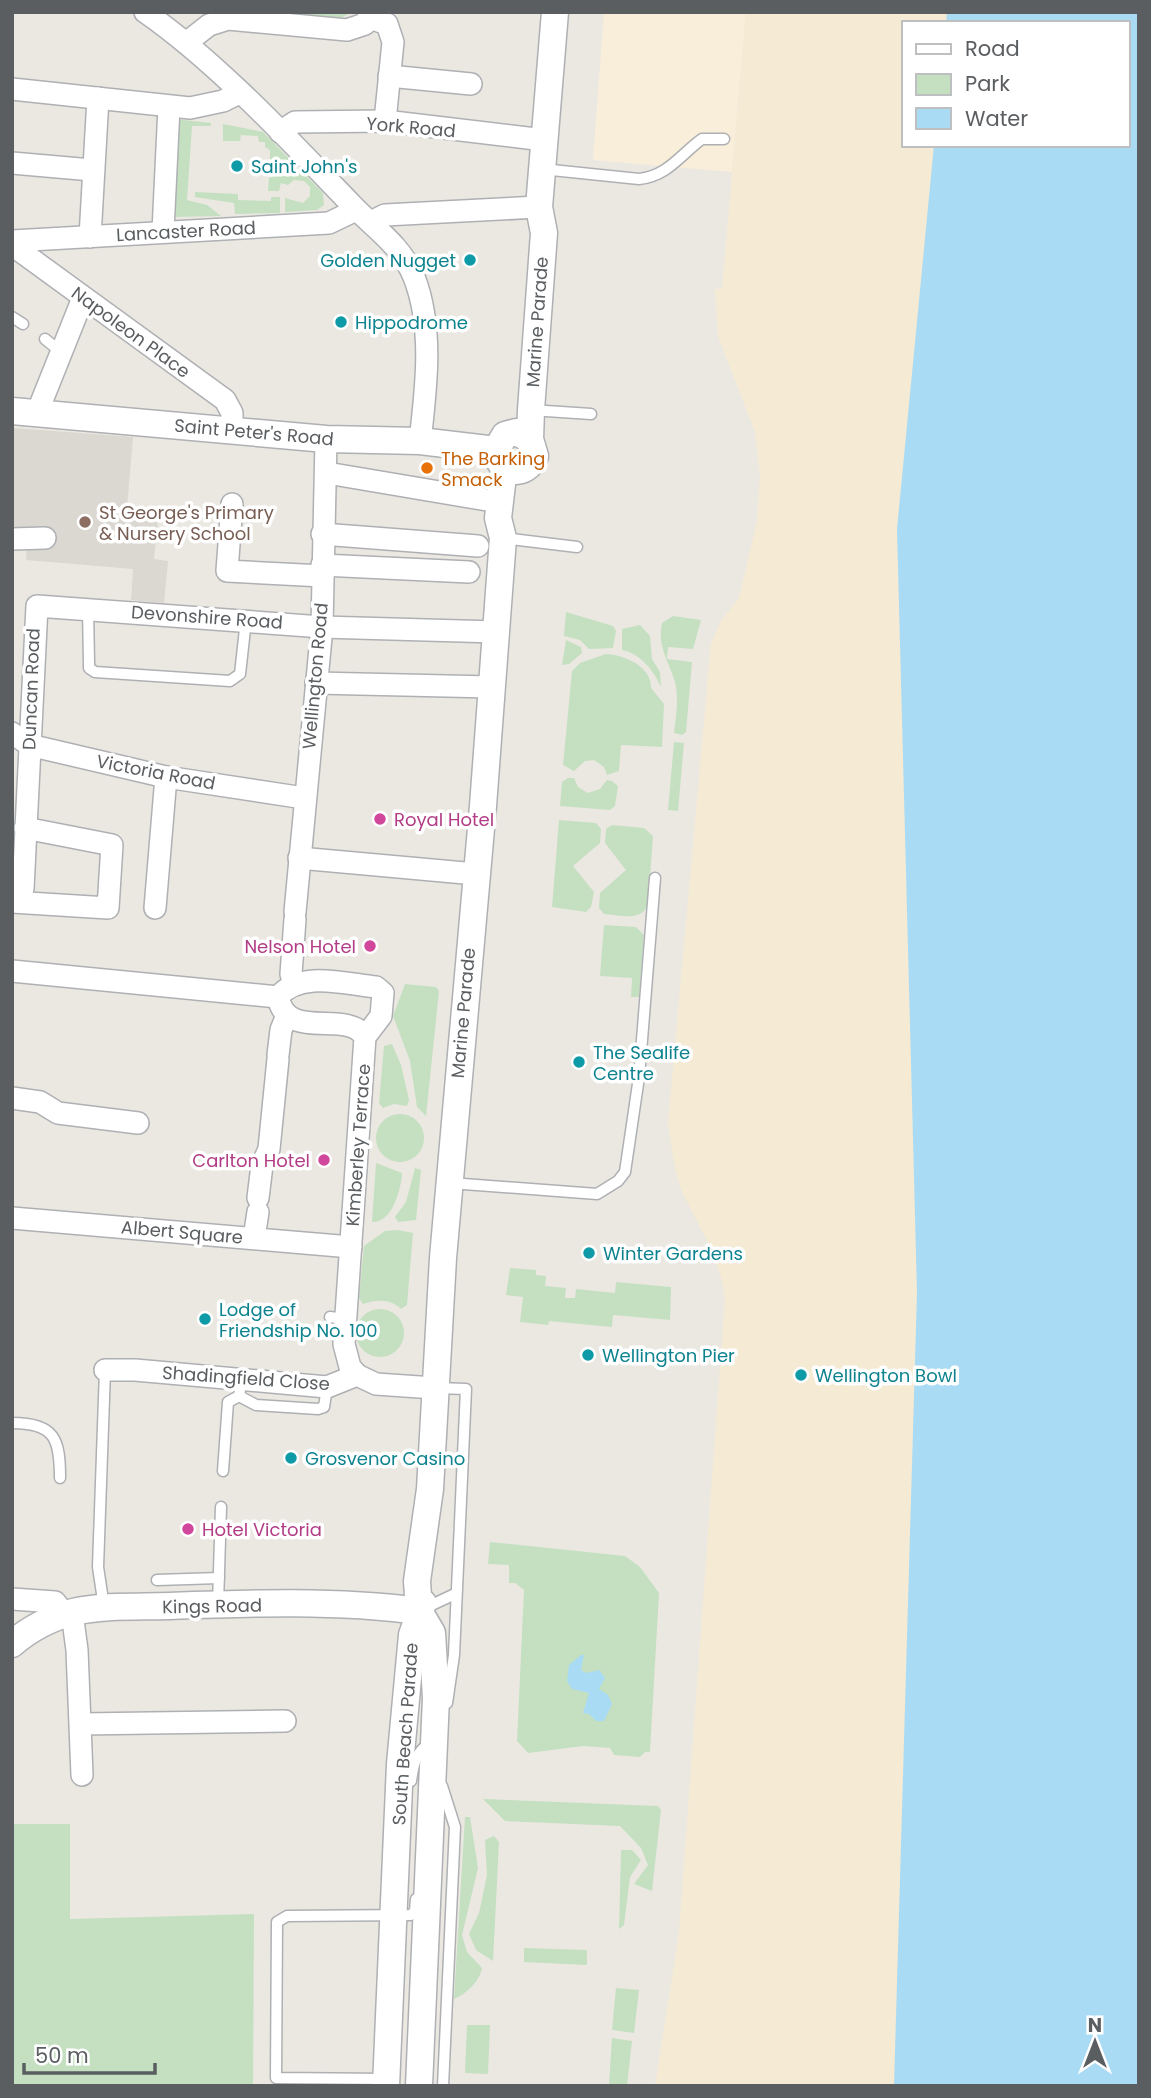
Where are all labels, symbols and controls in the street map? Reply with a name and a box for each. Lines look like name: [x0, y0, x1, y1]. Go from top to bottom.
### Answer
legend: [902, 21, 1130, 147]
text: Road: [965, 34, 1020, 63]
text: Park: [965, 69, 1010, 98]
text: Water: [965, 104, 1028, 133]
street label: York Road: [365, 111, 457, 143]
place label: Saint John's: [251, 154, 357, 179]
marker: Saint John's: [229, 158, 245, 174]
street label: Lancaster Road: [115, 215, 257, 247]
place label: Golden Nugget: [320, 248, 456, 273]
marker: Golden Nugget: [462, 252, 478, 268]
street label: Marine Parade: [520, 256, 554, 388]
street label: Napoleon Place: [67, 280, 195, 384]
place label: Hippodrome: [355, 310, 468, 335]
marker: Hippodrome: [333, 314, 349, 330]
street label: Saint Peter's Road: [173, 413, 335, 451]
place label: The Barking Smack: [441, 446, 546, 492]
marker: The Barking Smack: [419, 460, 435, 476]
place label: St George's Primary & Nursery School: [99, 500, 274, 546]
marker: St George's Primary & Nursery School: [77, 514, 93, 530]
street label: Devonshire Road: [130, 599, 284, 635]
street label: Wellington Road: [296, 602, 334, 750]
street label: Duncan Road: [16, 628, 46, 750]
street label: Victoria Road: [94, 748, 218, 796]
place label: Royal Hotel: [394, 807, 494, 832]
marker: Royal Hotel: [372, 811, 388, 827]
place label: Nelson Hotel: [244, 934, 356, 959]
marker: Nelson Hotel: [362, 938, 378, 954]
street label: Marine Parade: [445, 947, 481, 1079]
place label: The Sealife Centre: [593, 1040, 690, 1086]
marker: The Sealife Centre: [571, 1054, 587, 1070]
street label: Kimberley Terrace: [340, 1063, 376, 1227]
place label: Carlton Hotel: [192, 1148, 310, 1173]
marker: Carlton Hotel: [316, 1152, 332, 1168]
street label: Albert Square: [120, 1214, 244, 1250]
place label: Winter Gardens: [603, 1241, 743, 1266]
marker: Winter Gardens: [581, 1245, 597, 1261]
place label: Lodge of Friendship No. 100: [219, 1297, 378, 1343]
marker: Lodge of Friendship No. 100: [197, 1311, 213, 1327]
place label: Wellington Pier: [602, 1343, 735, 1368]
marker: Wellington Pier: [580, 1347, 596, 1363]
street label: Shadingfield Close: [161, 1360, 331, 1396]
place label: Wellington Bowl: [815, 1363, 957, 1388]
marker: Wellington Bowl: [793, 1367, 809, 1383]
place label: Grosvenor Casino: [305, 1446, 465, 1471]
marker: Grosvenor Casino: [283, 1450, 299, 1466]
place label: Hotel Victoria: [202, 1517, 322, 1542]
marker: Hotel Victoria: [180, 1521, 196, 1537]
street label: Kings Road: [162, 1593, 262, 1619]
street label: South Beach Parade: [386, 1642, 424, 1826]
north arrow: [1060, 2007, 1130, 2077]
text: N: [1088, 2012, 1102, 2039]
scale bar: [24, 2032, 156, 2076]
text: 50 m: [35, 2041, 89, 2070]

